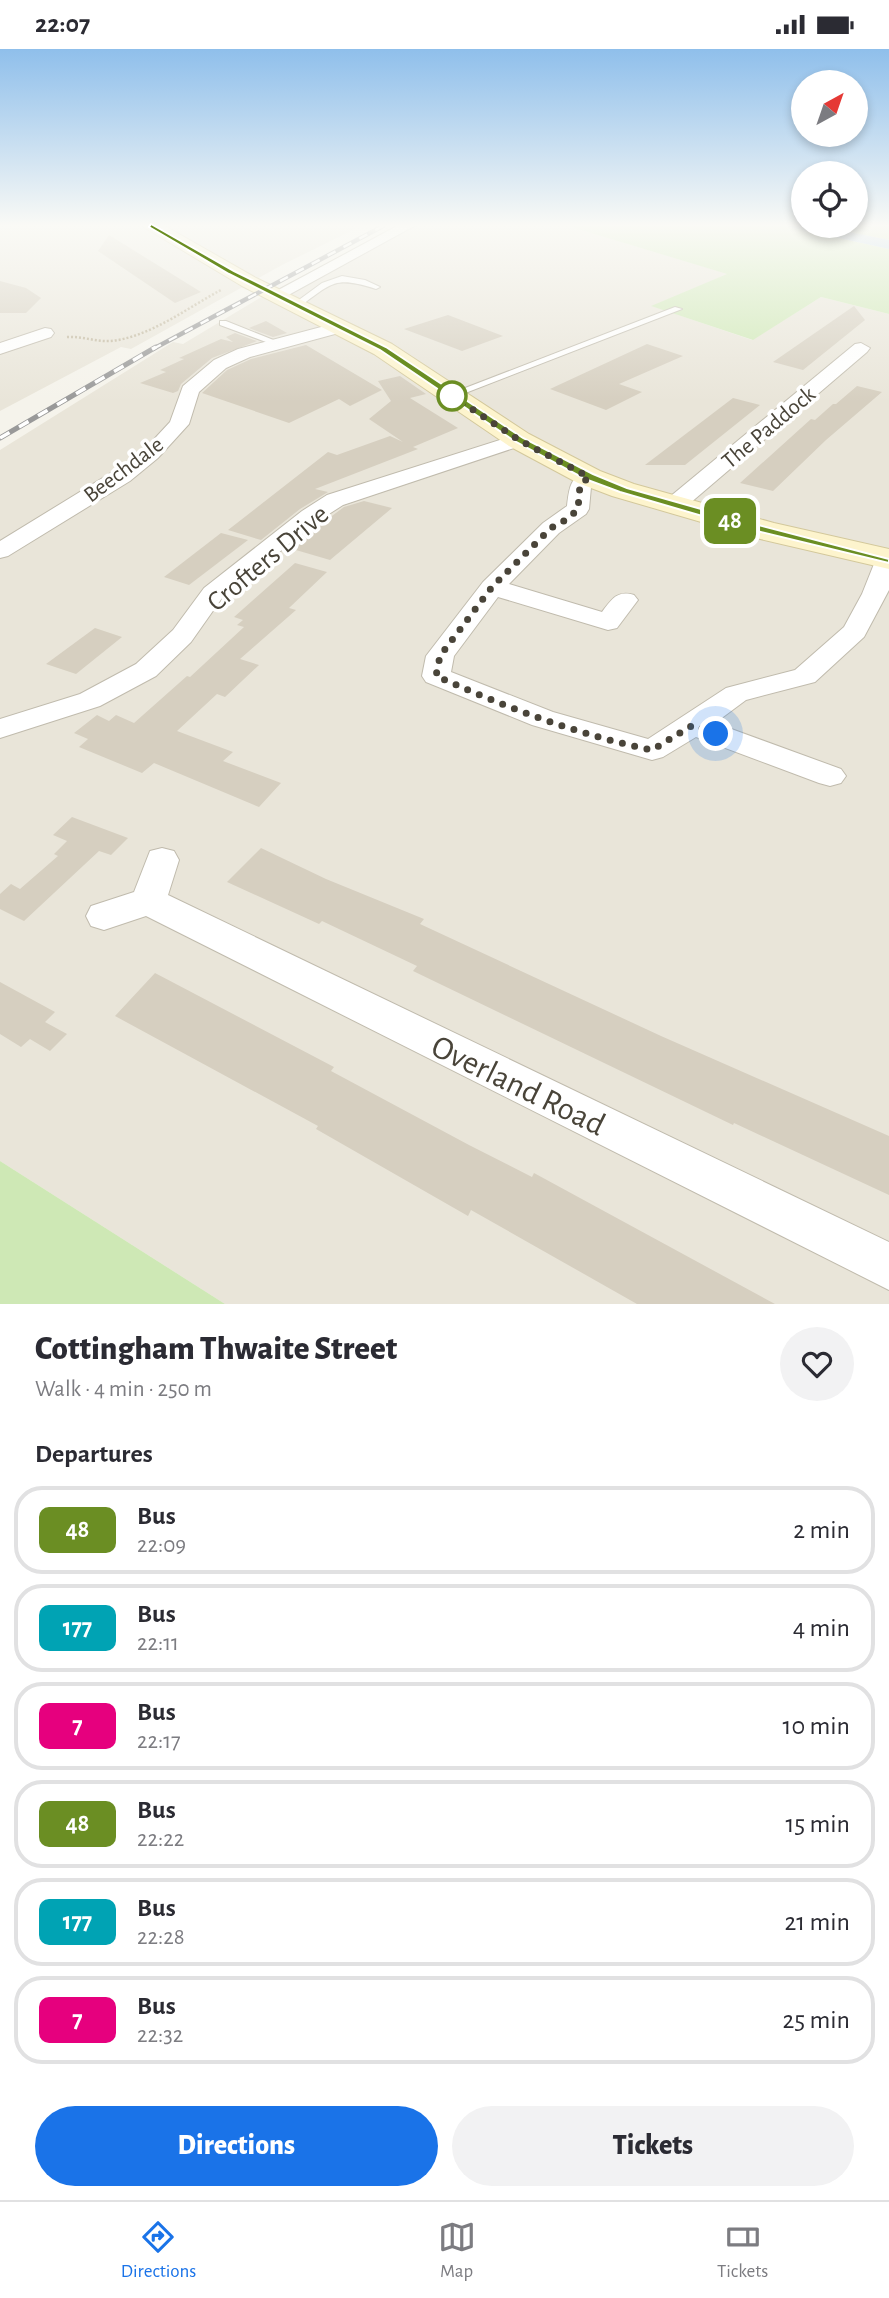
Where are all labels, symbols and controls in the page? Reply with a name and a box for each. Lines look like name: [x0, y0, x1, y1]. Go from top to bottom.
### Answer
text: 22:07: [35, 11, 90, 37]
north arrow: [791, 70, 868, 147]
map controls: [791, 70, 868, 238]
button: locate: [791, 161, 868, 238]
unlabelled marker: [437, 381, 467, 411]
street label: The Paddock: [718, 382, 820, 474]
street label: Beechdale: [80, 433, 168, 507]
line badge: 48: [698, 498, 762, 544]
street label: Crofters Drive: [202, 500, 334, 617]
text: 48: [718, 509, 742, 533]
your location: [698, 716, 733, 751]
street label: Overland Road: [426, 1030, 610, 1142]
button: heart: [780, 1327, 854, 1401]
text: Cottingham Thwaite Street: [35, 1333, 397, 1366]
text: Walk · 4 min · 250 m: [35, 1378, 212, 1401]
text: Departures: [35, 1441, 153, 1467]
text: Bus: [137, 1503, 176, 1529]
text: 2 min: [793, 1517, 850, 1543]
text: 48: [66, 1518, 89, 1542]
text: 22:09: [137, 1534, 186, 1557]
text: Bus: [137, 1601, 176, 1627]
text: 4 min: [793, 1615, 850, 1641]
text: 177: [63, 1616, 92, 1640]
text: 22:11: [137, 1632, 179, 1655]
text: Bus: [137, 1699, 176, 1725]
text: 10 min: [783, 1713, 850, 1739]
text: 7: [72, 1714, 83, 1738]
text: 22:17: [137, 1730, 181, 1753]
text: Bus: [137, 1797, 176, 1823]
text: 15 min: [785, 1811, 850, 1837]
text: 48: [66, 1812, 89, 1836]
text: 22:22: [137, 1828, 184, 1851]
text: Bus: [137, 1895, 176, 1921]
text: 21 min: [784, 1909, 850, 1935]
text: 177: [63, 1910, 92, 1934]
text: 22:28: [137, 1926, 185, 1949]
text: Bus: [137, 1993, 176, 2019]
text: 25 min: [783, 2007, 850, 2033]
text: 7: [72, 2008, 83, 2032]
text: 22:32: [137, 2024, 183, 2047]
button: Directions: [35, 2106, 438, 2186]
button: Tickets: [452, 2106, 854, 2186]
tab: Directions: [121, 2218, 196, 2283]
tab: Map: [438, 2218, 476, 2283]
tab: Tickets: [717, 2218, 768, 2283]

